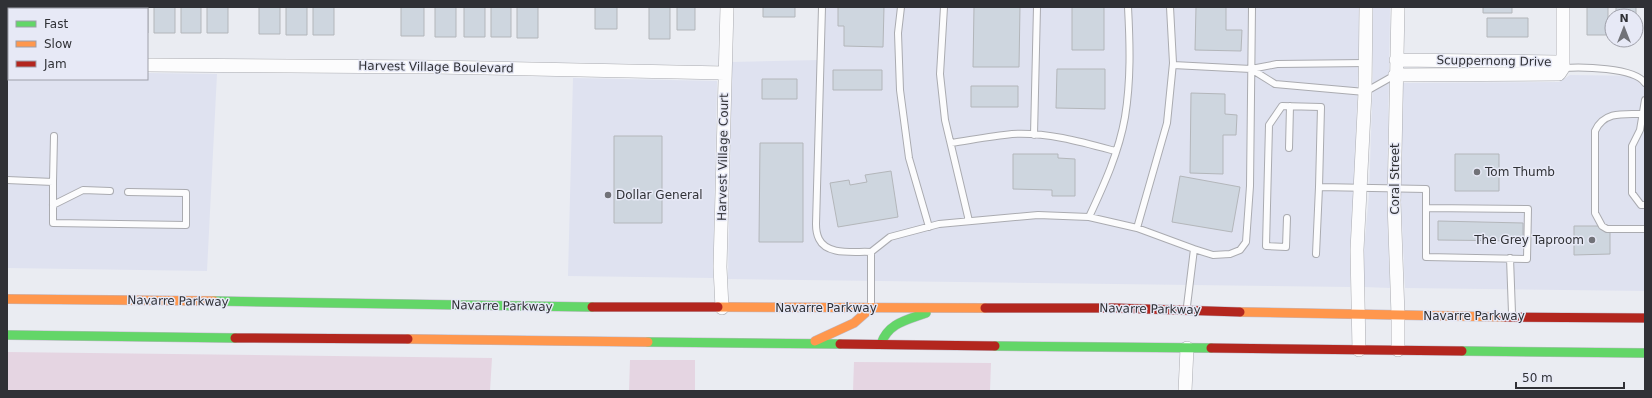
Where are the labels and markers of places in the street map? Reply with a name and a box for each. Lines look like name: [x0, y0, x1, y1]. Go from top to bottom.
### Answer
place label: Tom Thumb: [1484, 165, 1555, 179]
marker: Tom Thumb: [1472, 167, 1482, 177]
place label: Dollar General: [616, 188, 703, 202]
marker: Dollar General: [603, 190, 613, 200]
place label: The Grey Taproom: [1473, 233, 1584, 247]
marker: The Grey Taproom: [1587, 235, 1597, 245]

